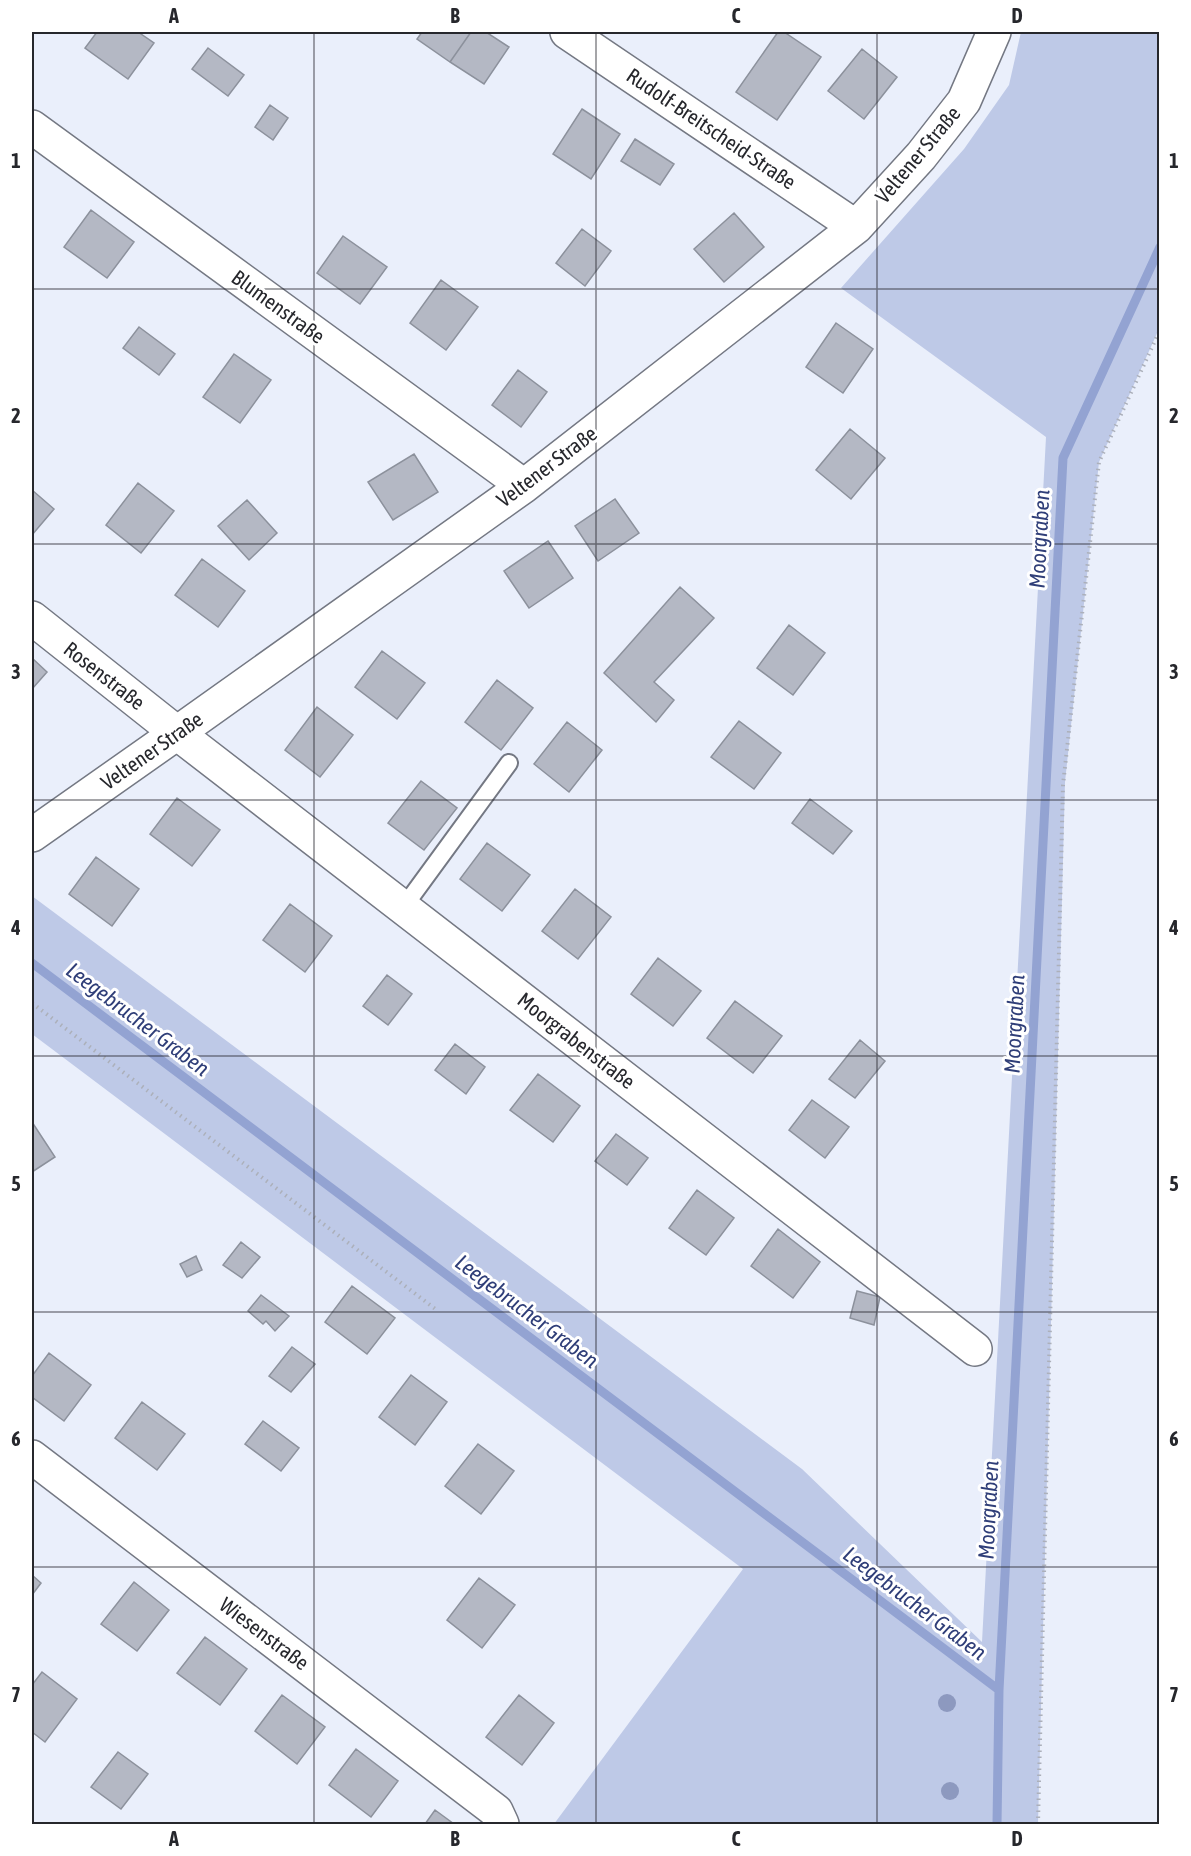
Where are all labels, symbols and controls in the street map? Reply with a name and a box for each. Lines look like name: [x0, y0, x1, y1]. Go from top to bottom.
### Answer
text: A: [168, 4, 179, 27]
text: B: [450, 4, 460, 27]
text: C: [732, 4, 741, 27]
text: D: [1011, 4, 1023, 27]
street label: Rudolf-Breitscheid-Straße: [623, 63, 801, 194]
street label: Veltener Straße: [870, 101, 965, 208]
text: 1: [11, 149, 21, 172]
text: 1: [1169, 149, 1179, 172]
street label: Blumenstraße: [227, 264, 330, 348]
text: 2: [11, 404, 21, 427]
text: 2: [1169, 404, 1179, 427]
street label: Veltener Straße: [492, 421, 601, 512]
water label: Moorgraben: [1023, 489, 1055, 589]
street label: Rosenstraße: [59, 636, 150, 714]
text: 3: [11, 660, 21, 683]
text: 3: [1169, 660, 1179, 683]
street label: Veltener Straße: [96, 706, 207, 794]
text: 4: [10, 916, 21, 939]
text: 4: [1168, 916, 1179, 939]
water label: Leegebrucher Graben: [61, 957, 215, 1081]
water label: Moorgraben: [998, 974, 1030, 1074]
street label: Moorgrabenstraße: [513, 987, 640, 1093]
text: 5: [11, 1172, 21, 1195]
text: 5: [1169, 1172, 1179, 1195]
water label: Leegebrucher Graben: [450, 1249, 604, 1373]
text: 6: [11, 1427, 21, 1450]
text: 6: [1169, 1427, 1179, 1450]
water label: Moorgraben: [972, 1460, 1004, 1560]
water label: Leegebrucher Graben: [838, 1541, 992, 1665]
street label: Wiesenstraße: [215, 1592, 314, 1674]
text: 7: [11, 1683, 21, 1706]
text: 7: [1169, 1683, 1179, 1706]
text: A: [168, 1827, 179, 1850]
text: B: [450, 1827, 460, 1850]
text: C: [732, 1827, 741, 1850]
text: D: [1011, 1827, 1023, 1850]

